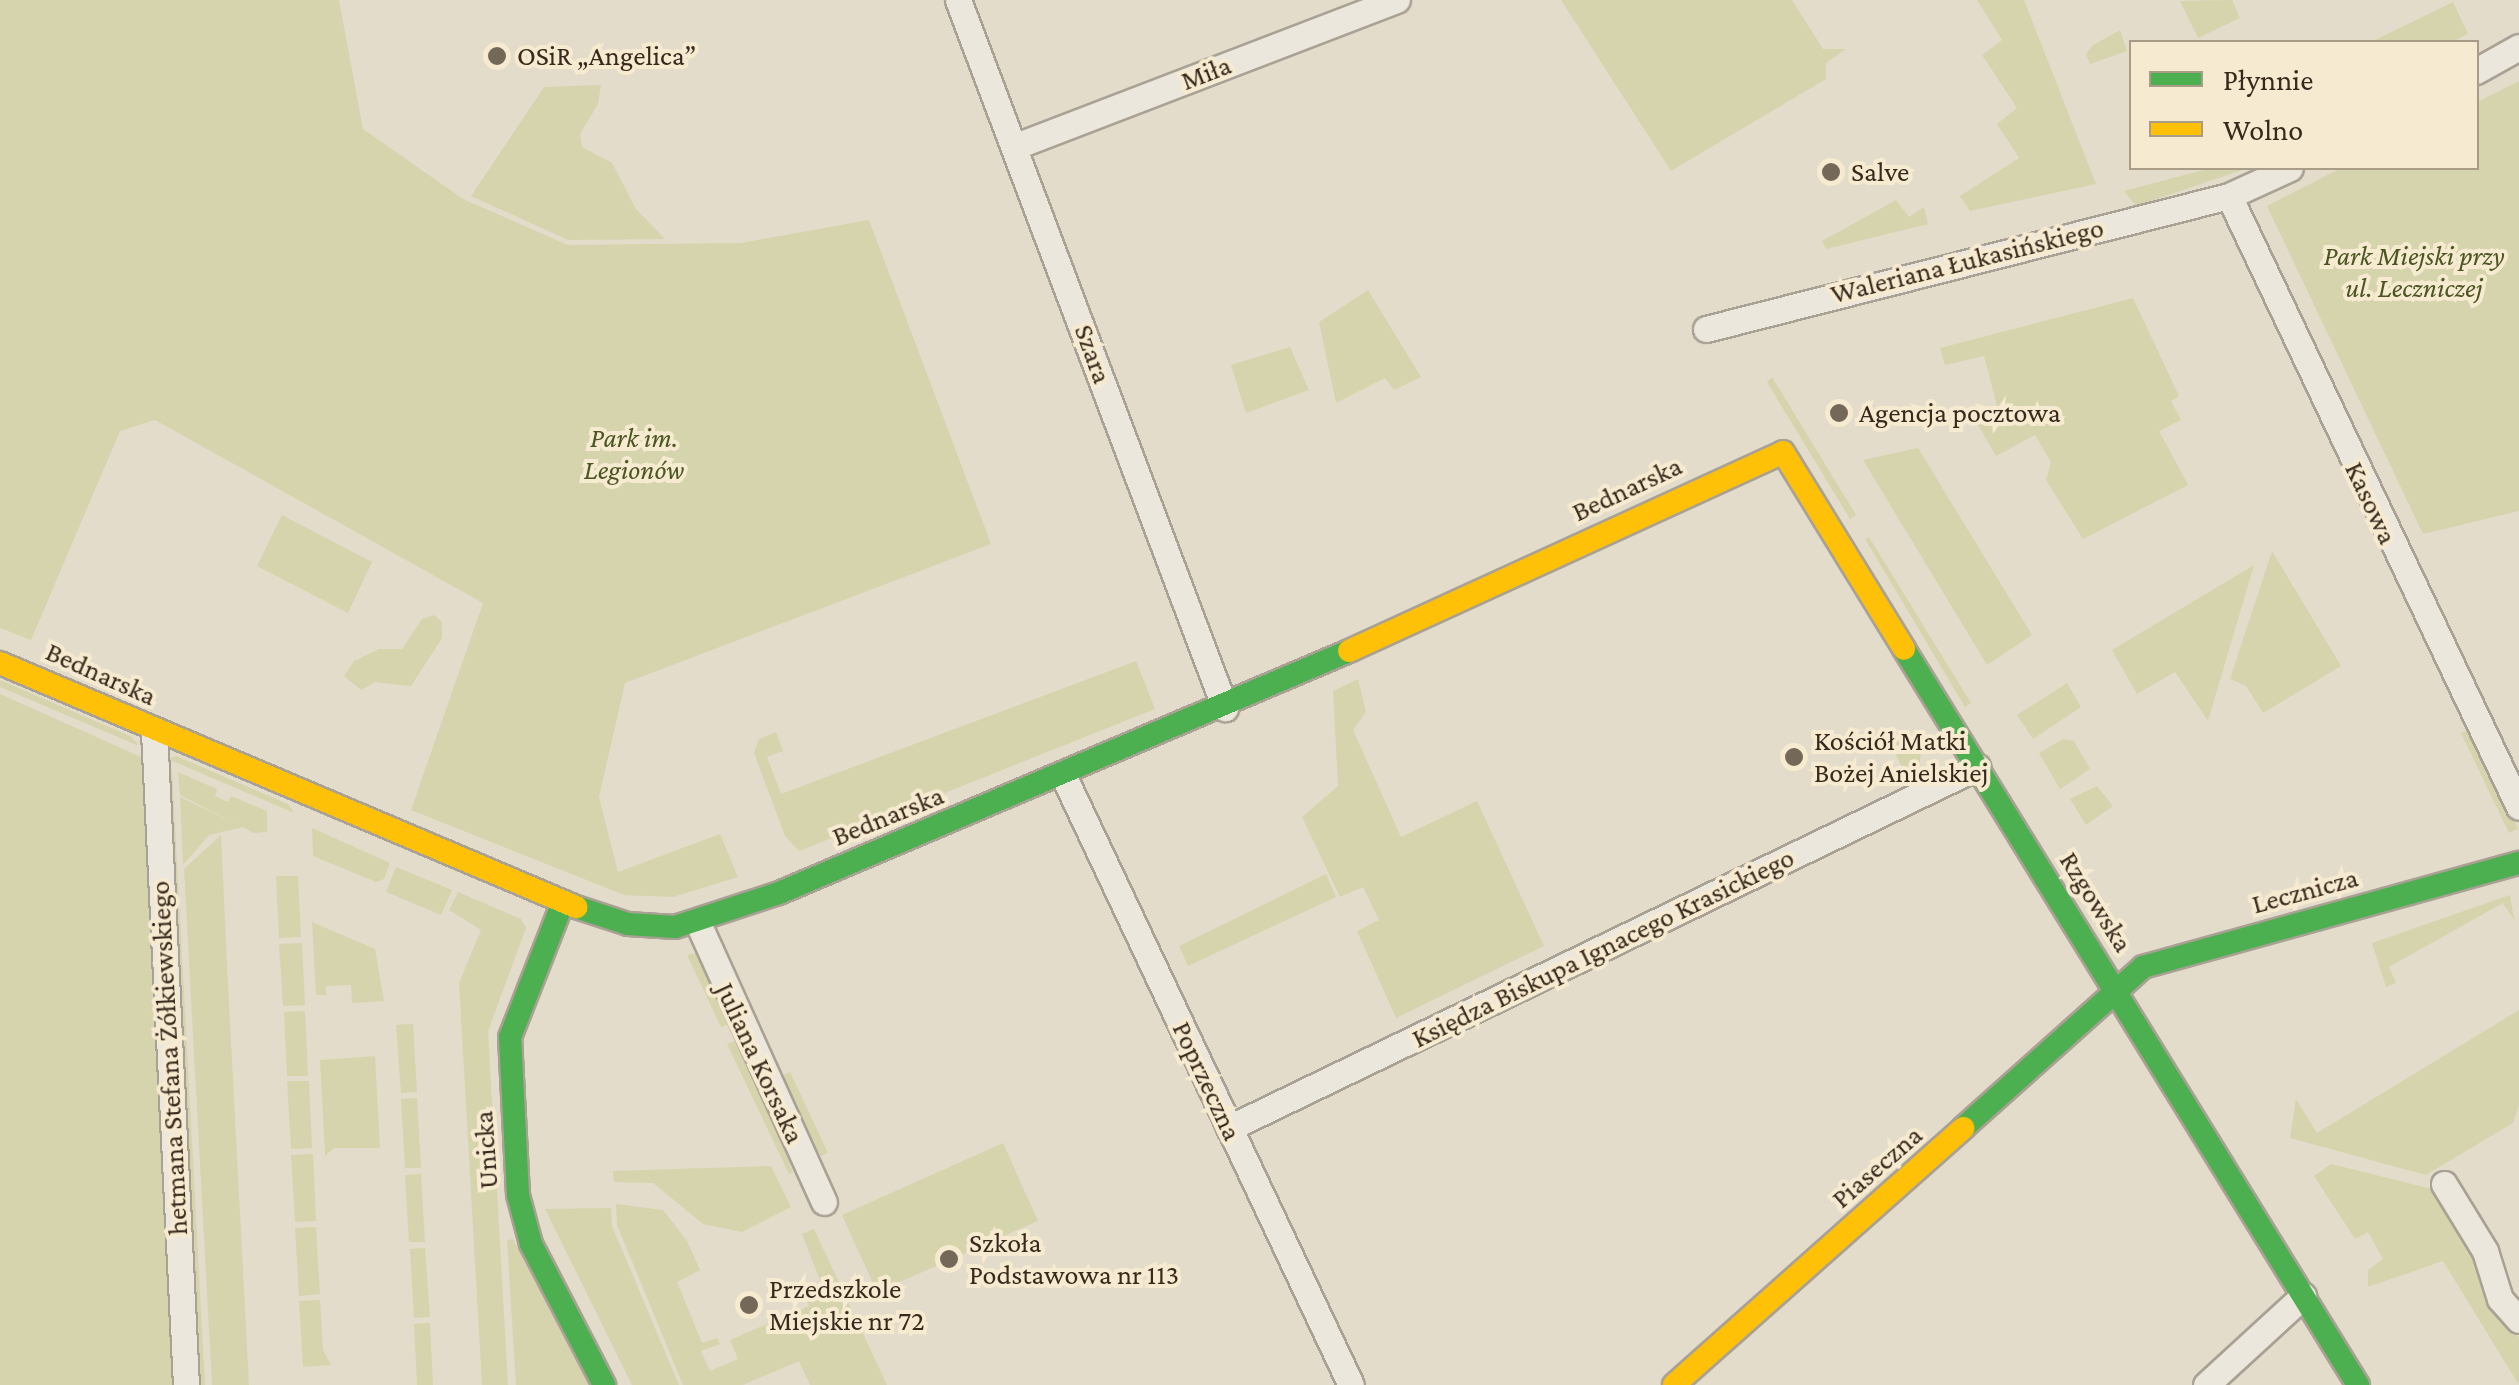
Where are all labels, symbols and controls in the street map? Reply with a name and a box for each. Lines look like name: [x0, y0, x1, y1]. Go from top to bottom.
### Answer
place label: OSiR „Angelica”: [517, 39, 696, 73]
legend: [2129, 40, 2479, 170]
marker: OSiR „Angelica”: [486, 45, 508, 67]
street label: Miła: [1176, 48, 1236, 98]
text: Płynnie: [2223, 63, 2313, 96]
text: Wolno: [2223, 113, 2303, 146]
place label: Salve: [1851, 155, 1909, 189]
marker: Salve: [1820, 161, 1842, 183]
street label: Waleriana Łukasińskiego: [1827, 211, 2107, 311]
park label: Park Miejski przy ul. Leczniczej: [2323, 239, 2505, 305]
street label: Szara: [1067, 320, 1119, 388]
place label: Agencja pocztowa: [1859, 396, 2061, 430]
marker: Agencja pocztowa: [1828, 402, 1850, 424]
park label: Park im. Legionów: [584, 421, 684, 487]
street label: Bednarska: [1567, 449, 1687, 529]
street label: Kasowa: [2337, 456, 2405, 550]
street label: Bednarska: [41, 635, 161, 713]
place label: Kościół Matki Bożej Anielskiej: [1814, 724, 1988, 790]
marker: Kościół Matki Bożej Anielskiej: [1783, 746, 1805, 768]
street label: Bednarska: [827, 778, 949, 854]
street label: Księdza Biskupa Ignacego Krasickiego: [1406, 841, 1800, 1055]
street label: Rzgowska: [2052, 846, 2140, 958]
street label: Lecznicza: [2248, 861, 2362, 921]
street label: hetmana Stefana Żółkiewskiego: [143, 880, 195, 1236]
street label: Juliana Korsaka: [708, 977, 812, 1149]
street label: Poprzeczna: [1165, 1016, 1249, 1146]
street label: Unicka: [467, 1110, 505, 1190]
street label: Piaseczna: [1825, 1119, 1929, 1215]
place label: Szkoła Podstawowa nr 113: [969, 1226, 1179, 1292]
marker: Szkoła Podstawowa nr 113: [938, 1248, 960, 1270]
place label: Przedszkole Miejskie nr 72: [769, 1272, 925, 1338]
marker: Przedszkole Miejskie nr 72: [738, 1294, 760, 1316]

